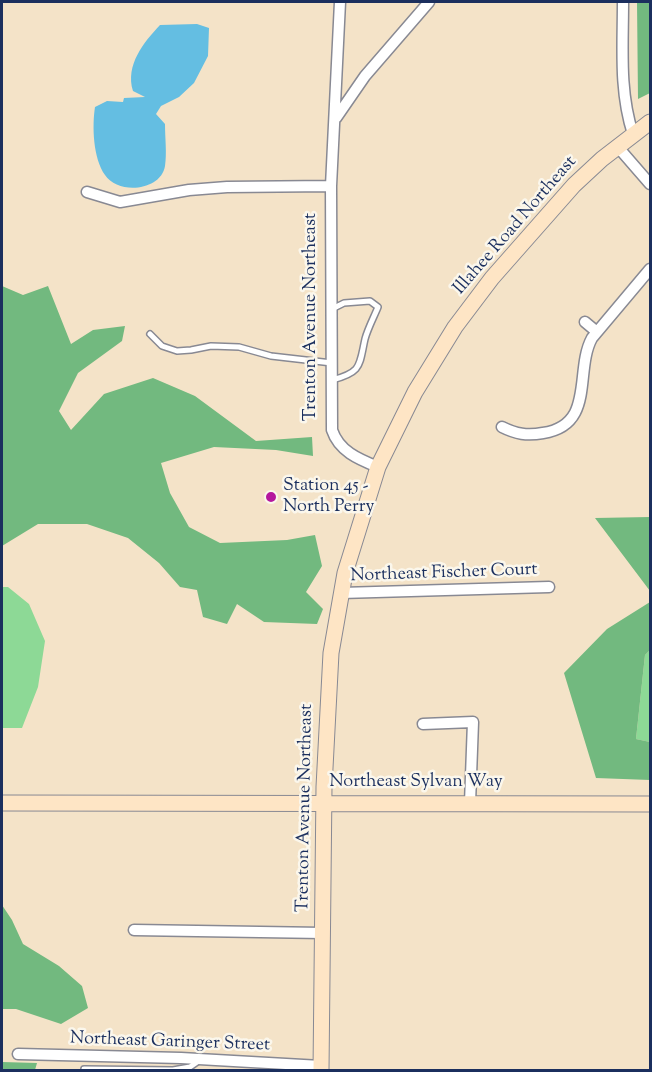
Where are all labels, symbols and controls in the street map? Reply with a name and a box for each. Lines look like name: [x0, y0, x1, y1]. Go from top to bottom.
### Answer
street label: Illahee Road Northeast: [450, 152, 582, 300]
street label: Trenton Avenue Northeast: [301, 213, 323, 421]
place label: Station 45 - North Perry: [283, 476, 374, 518]
marker: Station 45 - North Perry: [264, 490, 278, 504]
street label: Northeast Fischer Court: [350, 560, 538, 588]
street label: Trenton Avenue Northeast: [293, 704, 319, 912]
street label: Northeast Sylvan Way: [329, 772, 503, 794]
street label: Northeast Garinger Street: [70, 1029, 270, 1057]

